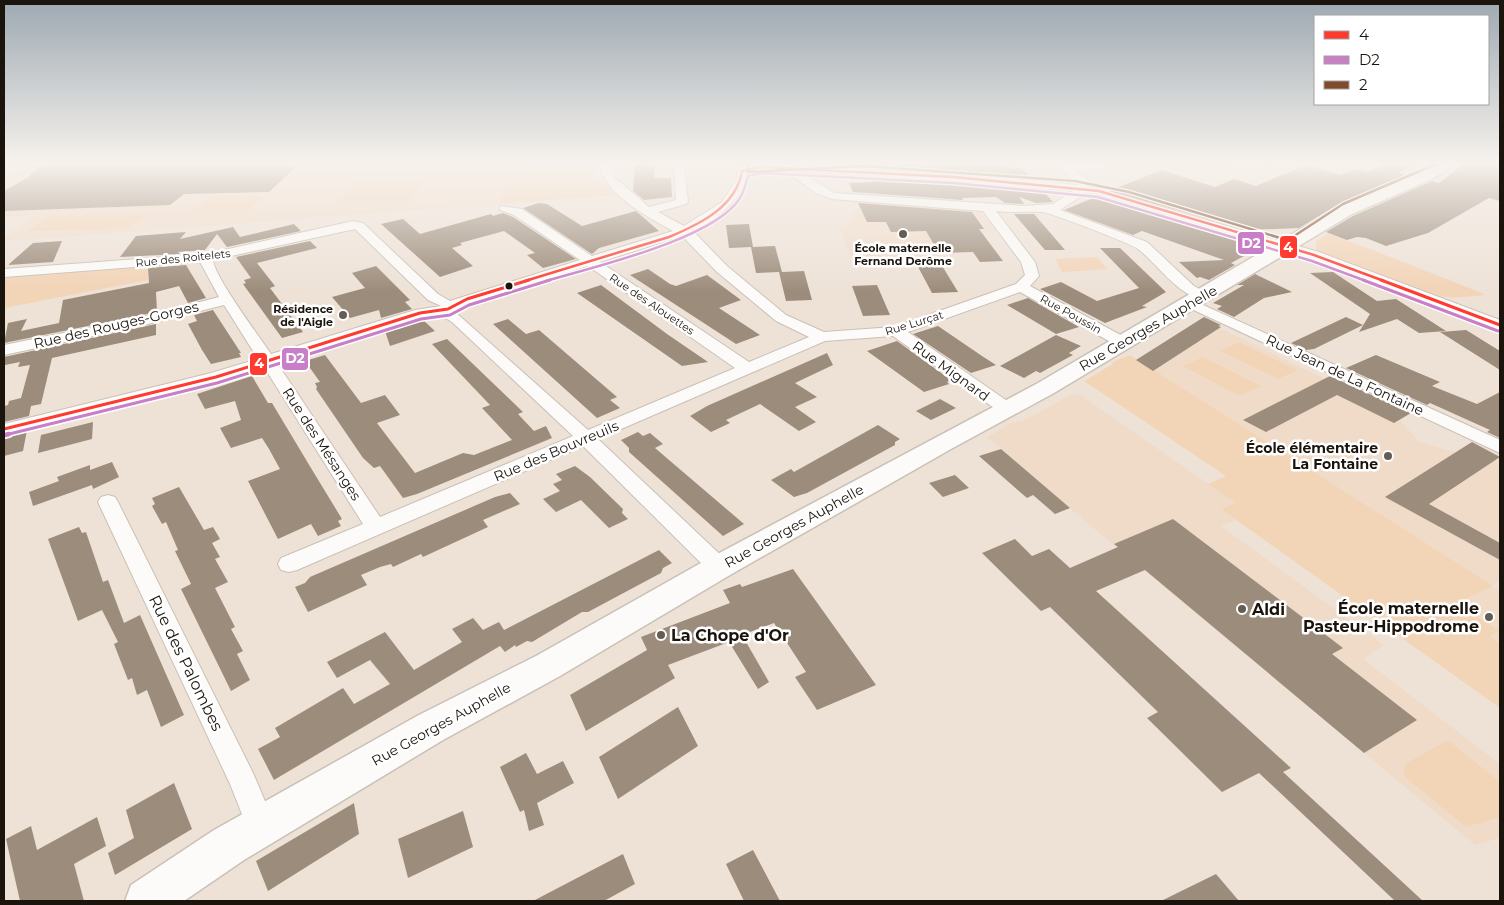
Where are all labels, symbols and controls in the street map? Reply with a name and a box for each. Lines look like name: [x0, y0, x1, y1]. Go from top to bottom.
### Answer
legend: [1314, 15, 1489, 105]
text: 4: [1359, 25, 1369, 44]
text: D2: [1359, 50, 1380, 69]
text: 2: [1359, 75, 1368, 94]
marker: École maternelle Fernand Derôme: [897, 228, 909, 240]
line badge: D2: [1237, 231, 1265, 255]
text: D2: [1241, 234, 1261, 252]
line badge: 4: [1279, 235, 1298, 259]
text: 4: [1283, 238, 1293, 256]
place label: École maternelle Fernand Derôme: [854, 241, 952, 268]
street label: Rue des Roitelets: [135, 246, 232, 270]
street label: Rue des Alouettes: [607, 270, 698, 338]
unlabelled marker: [504, 281, 514, 291]
street label: Rue Georges Auphelle: [1076, 281, 1220, 375]
street label: Rue Poussin: [1038, 291, 1104, 337]
street label: Rue des Rouges-Gorges: [32, 297, 200, 353]
place label: Résidence de l'Aigle: [273, 302, 333, 329]
street label: Rue Lurçat: [883, 307, 945, 338]
marker: Résidence de l'Aigle: [337, 309, 349, 321]
street label: Rue Jean de La Fontaine: [1263, 330, 1427, 420]
street label: Rue Mignard: [909, 337, 993, 405]
line badge: D2: [281, 347, 309, 371]
text: D2: [285, 349, 305, 367]
line badge: 4: [249, 352, 268, 376]
text: 4: [254, 354, 264, 372]
street label: Rue des Mésanges: [279, 384, 365, 504]
street label: Rue des Bouvreuils: [491, 416, 621, 485]
place label: École élémentaire La Fontaine: [1246, 439, 1378, 473]
marker: École élémentaire La Fontaine: [1382, 450, 1394, 462]
street label: Rue Georges Auphelle: [721, 480, 867, 572]
street label: Rue des Palombes: [145, 592, 227, 734]
place label: École maternelle Pasteur-Hippodrome: [1303, 599, 1479, 636]
place label: Aldi: [1251, 600, 1285, 619]
marker: Aldi: [1236, 603, 1248, 615]
marker: École maternelle Pasteur-Hippodrome: [1483, 611, 1495, 623]
place label: La Chope d'Or: [671, 626, 789, 645]
marker: La Chope d'Or: [655, 629, 667, 641]
street label: Rue Georges Auphelle: [368, 678, 514, 770]

